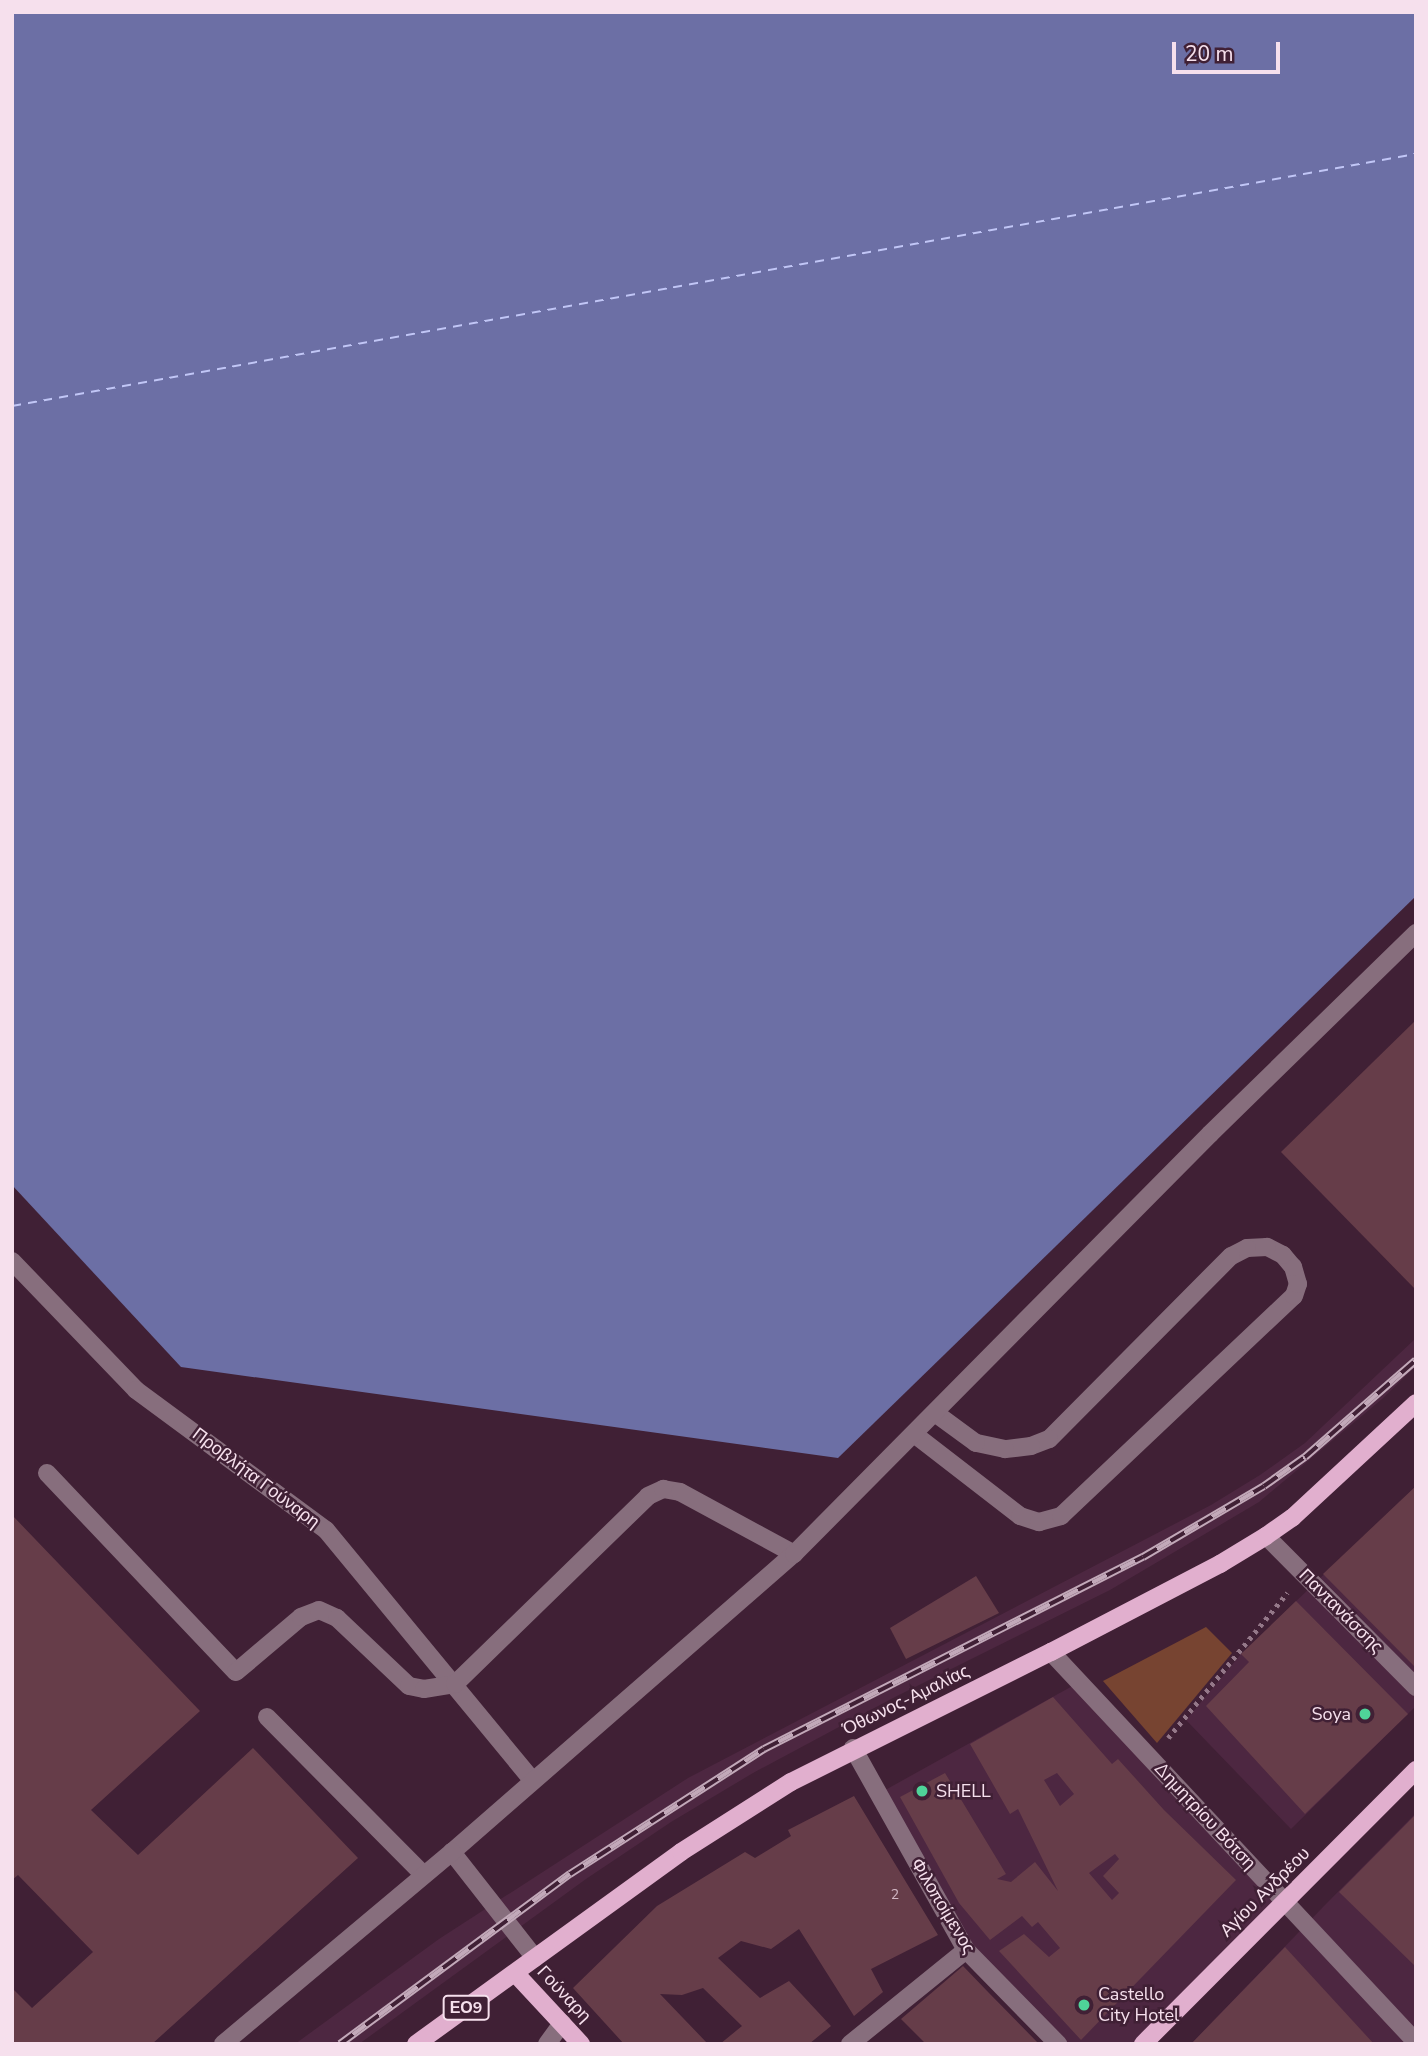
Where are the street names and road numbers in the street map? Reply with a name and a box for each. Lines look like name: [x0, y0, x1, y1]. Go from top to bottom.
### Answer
street label: Προβλήτα Γούναρη: [188, 1423, 324, 1533]
street label: Παντανάσσης: [1294, 1564, 1388, 1658]
street label: Όθωνος-Αμαλίας: [839, 1660, 973, 1740]
street label: Δημητρίου Βότση: [1150, 1758, 1260, 1874]
street label: Αγίου Ανδρέου: [1216, 1843, 1314, 1941]
street label: Φιλοποίμενος: [906, 1854, 980, 1958]
street label: Γούναρη: [532, 1961, 596, 2027]
road number: ΕΟ9: [442, 1996, 490, 2020]

